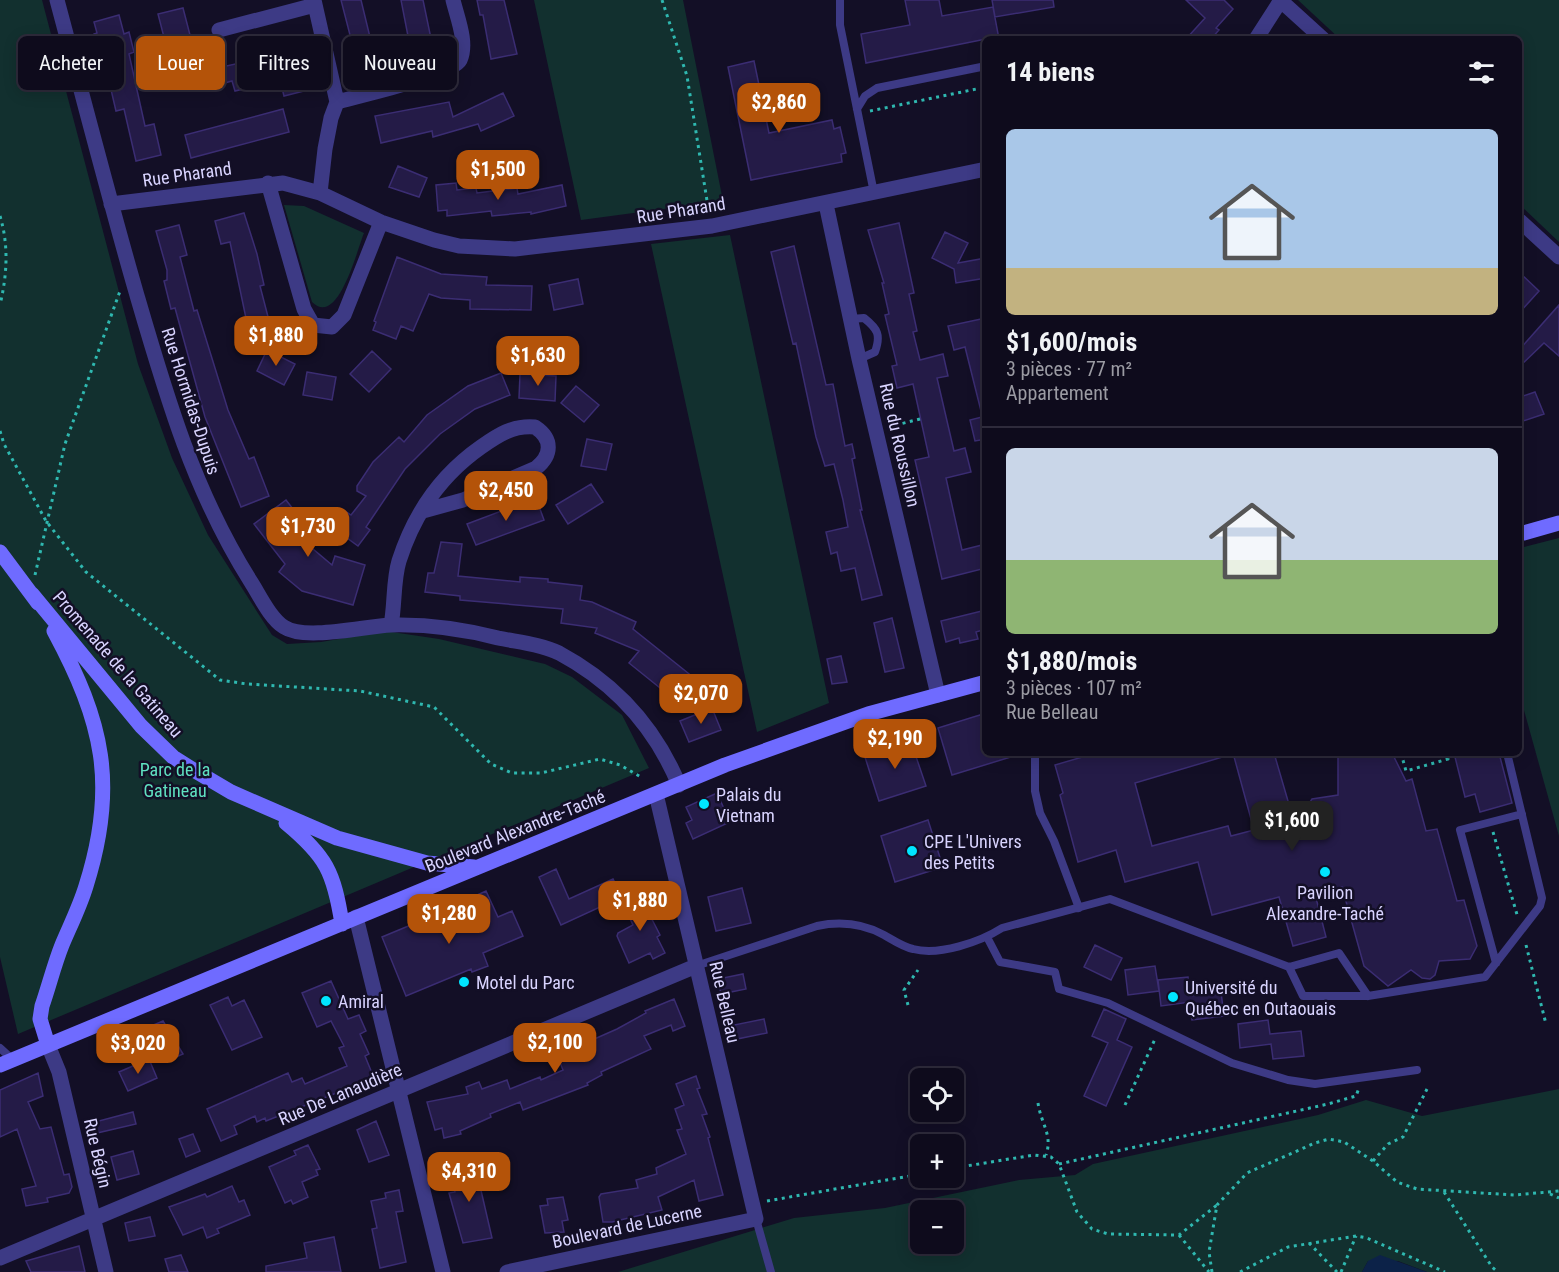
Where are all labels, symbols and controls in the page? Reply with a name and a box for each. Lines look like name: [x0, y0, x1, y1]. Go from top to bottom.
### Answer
chip: Acheter: [18, 36, 124, 90]
chip: Louer: [136, 36, 225, 90]
chip: Filtres: [237, 36, 331, 90]
chip: Nouveau: [343, 36, 457, 90]
icon: filters: [1465, 56, 1498, 89]
text: 14 biens: [1006, 57, 1095, 87]
pin: $2,860: [730, 83, 828, 134]
text: $2,860: [751, 90, 807, 114]
pin: $1,500: [449, 150, 547, 201]
street label: Rue Pharand: [141, 157, 233, 191]
text: $1,500: [470, 157, 526, 181]
icon: home: [1198, 168, 1306, 276]
street label: Rue Pharand: [635, 193, 727, 227]
pin: $1,880: [227, 316, 325, 367]
text: $1,880: [248, 323, 304, 347]
street label: Rue Hormidas-Dupuis: [157, 325, 225, 477]
text: $1,600/mois: [1006, 327, 1137, 357]
pin: $1,630: [489, 336, 587, 387]
text: $1,630: [510, 343, 566, 367]
text: 3 pièces · 77 m²: [1006, 357, 1132, 381]
street label: Rue du Roussillon: [876, 381, 924, 509]
text: Appartement: [1006, 381, 1109, 405]
pin: $2,450: [457, 471, 555, 522]
text: $2,450: [478, 478, 534, 502]
icon: home: [1198, 487, 1306, 595]
pin: $1,730: [259, 507, 357, 558]
text: $1,730: [280, 514, 336, 538]
street label: Promenade de la Gatineau: [49, 587, 187, 741]
text: $1,880/mois: [1006, 646, 1137, 676]
pin: $2,070: [652, 674, 750, 725]
text: 3 pièces · 107 m²: [1006, 676, 1142, 700]
text: $2,070: [673, 681, 729, 705]
text: Rue Belleau: [1006, 700, 1098, 724]
pin: $2,190: [846, 719, 944, 770]
text: $2,190: [867, 726, 923, 750]
park label: Parc de la Gatineau: [140, 759, 210, 801]
place label: Palais du Vietnam: [716, 784, 781, 826]
street label: Boulevard Alexandre-Taché: [422, 785, 608, 877]
marker: Palais du Vietnam: [697, 797, 711, 811]
pin: $1,600: [1243, 801, 1341, 852]
text: $1,600: [1264, 808, 1320, 832]
place label: CPE L'Univers des Petits: [924, 831, 1022, 873]
marker: CPE L'Univers des Petits: [905, 844, 919, 858]
marker: Pavilion Alexandre-Taché: [1318, 865, 1332, 879]
pin: $1,880: [591, 881, 689, 932]
place label: Pavilion Alexandre-Taché: [1266, 882, 1384, 924]
text: $1,880: [612, 888, 668, 912]
pin: $1,280: [400, 894, 498, 945]
text: $1,280: [421, 901, 477, 925]
street label: Rue Belleau: [705, 959, 745, 1045]
place label: Motel du Parc: [476, 972, 575, 993]
marker: Motel du Parc: [457, 975, 471, 989]
place label: Université du Québec en Outaouais: [1185, 977, 1336, 1019]
marker: Université du Québec en Outaouais: [1166, 990, 1180, 1004]
place label: Amiral: [338, 991, 384, 1012]
marker: Amiral: [319, 994, 333, 1008]
pin: $2,100: [506, 1023, 604, 1074]
pin: $3,020: [89, 1024, 187, 1075]
text: $2,100: [527, 1030, 583, 1054]
text: $3,020: [110, 1031, 166, 1055]
street label: Rue De Lanaudière: [275, 1059, 405, 1129]
map controls: [910, 1068, 964, 1254]
button: locate: [910, 1068, 964, 1122]
street label: Rue Bégin: [80, 1116, 116, 1190]
button: +: [910, 1134, 964, 1188]
pin: $4,310: [420, 1152, 518, 1203]
text: $4,310: [441, 1159, 497, 1183]
street label: Boulevard de Lucerne: [550, 1200, 704, 1252]
button: −: [910, 1200, 964, 1254]

